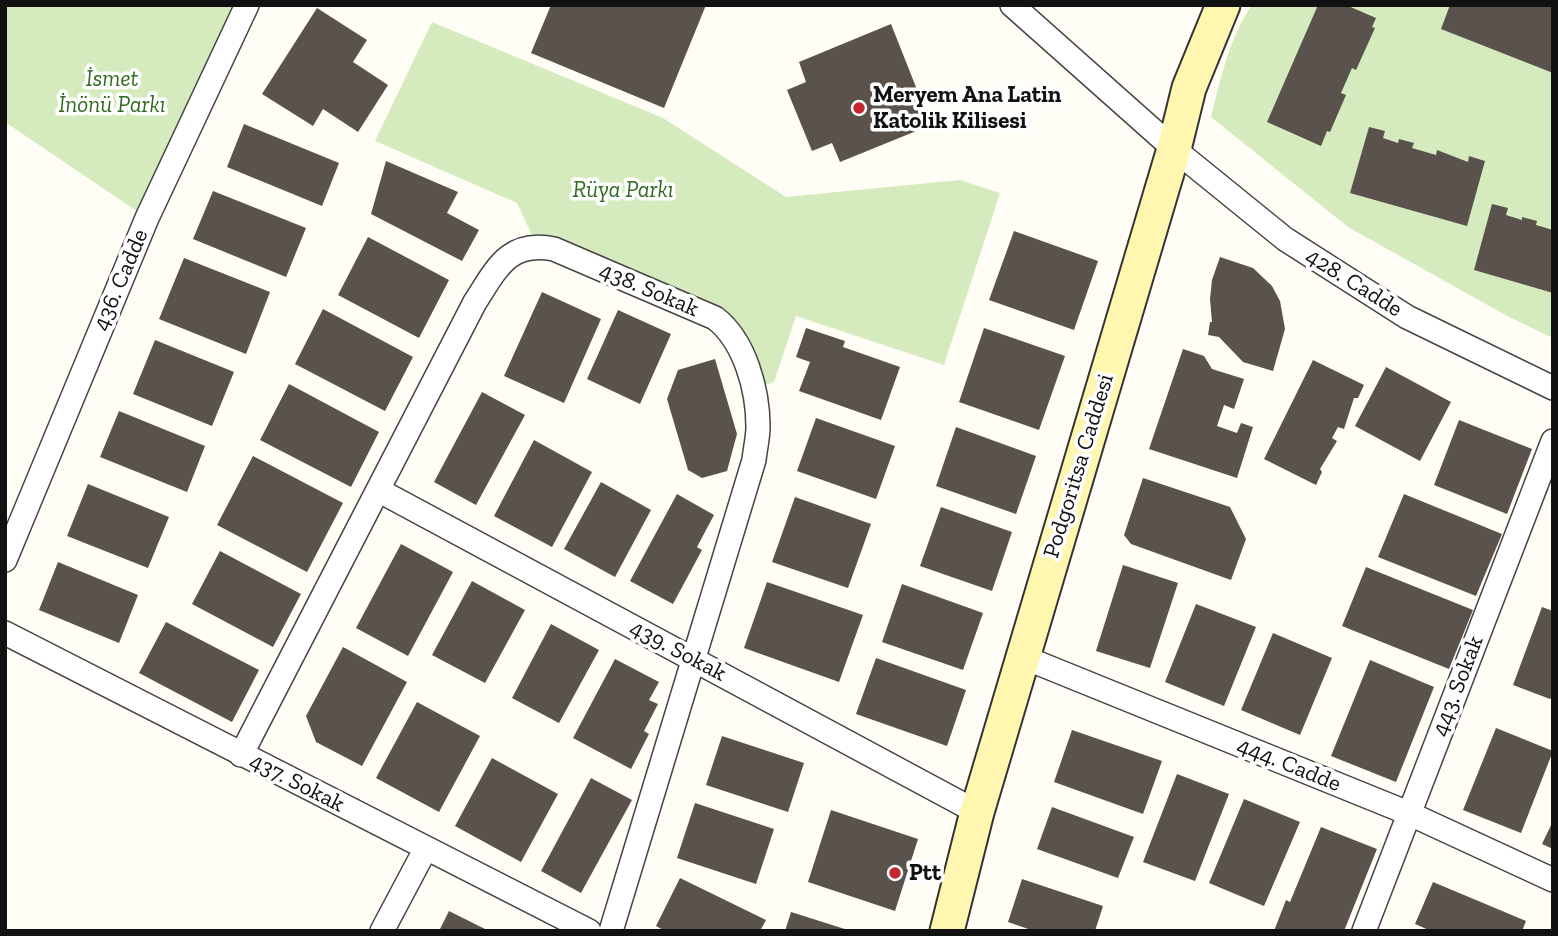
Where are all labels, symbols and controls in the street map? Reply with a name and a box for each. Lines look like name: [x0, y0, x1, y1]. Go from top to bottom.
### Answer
park label: İsmet İnönü Parkı: [58, 65, 166, 119]
place label: Meryem Ana Latin Katolik Kilisesi: [873, 81, 1061, 135]
marker: Meryem Ana Latin Katolik Kilisesi: [851, 100, 867, 116]
park label: Rüya Parkı: [572, 176, 674, 204]
street label: 436. Cadde: [87, 225, 155, 335]
street label: 428. Cadde: [1301, 243, 1407, 323]
street label: 438. Sokak: [595, 257, 703, 323]
street label: Podgoritsa Caddesi: [1038, 371, 1120, 561]
street label: 439. Sokak: [625, 614, 731, 688]
street label: 443. Sokak: [1426, 632, 1490, 740]
street label: 444. Cadde: [1233, 732, 1345, 798]
street label: 437. Sokak: [245, 747, 349, 819]
place label: Ptt: [909, 859, 941, 887]
marker: Ptt: [887, 865, 903, 881]

